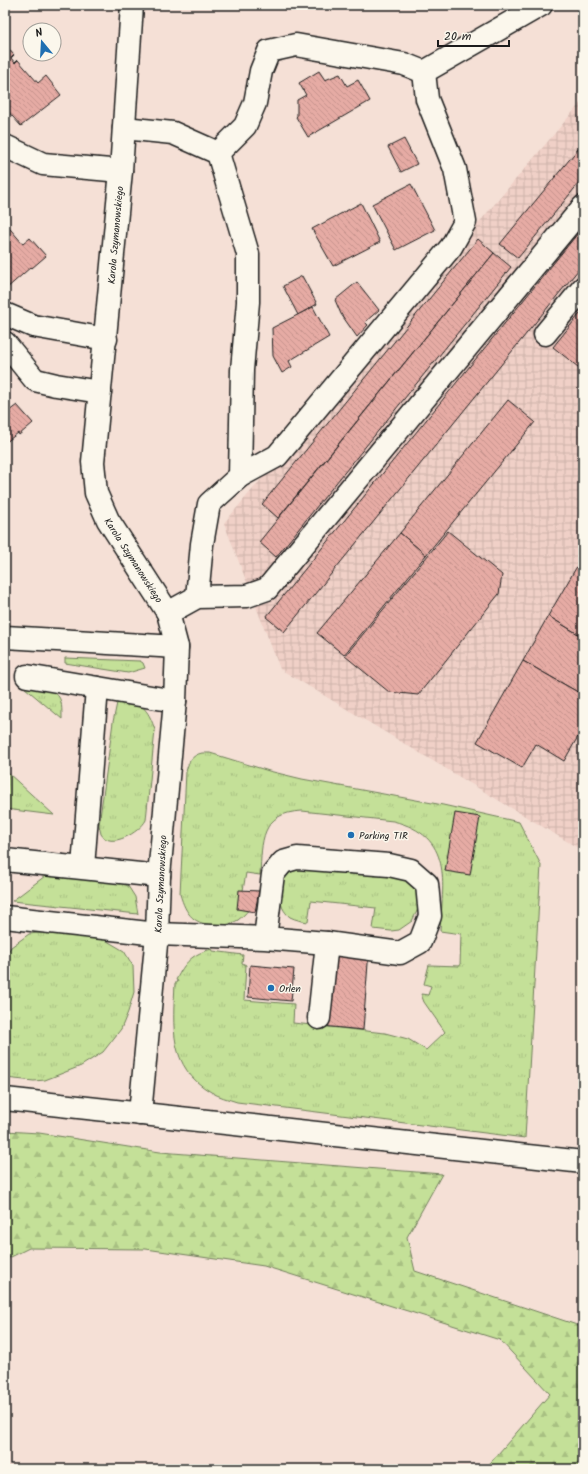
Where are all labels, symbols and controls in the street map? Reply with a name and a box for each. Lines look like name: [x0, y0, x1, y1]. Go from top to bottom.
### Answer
north arrow: [22, 22, 62, 62]
scale bar: [438, 22, 509, 48]
text: N: [33, 24, 45, 43]
text: 20 m: [444, 27, 472, 46]
street label: Karola Szymanowskiego: [104, 185, 128, 285]
street label: Karola Szymanowskiego: [100, 515, 167, 607]
place label: Parking TIR: [359, 828, 408, 844]
marker: Parking TIR: [346, 830, 356, 840]
street label: Karola Szymanowskiego: [150, 834, 172, 934]
place label: Orlen: [279, 981, 301, 997]
marker: Orlen: [266, 983, 276, 993]

